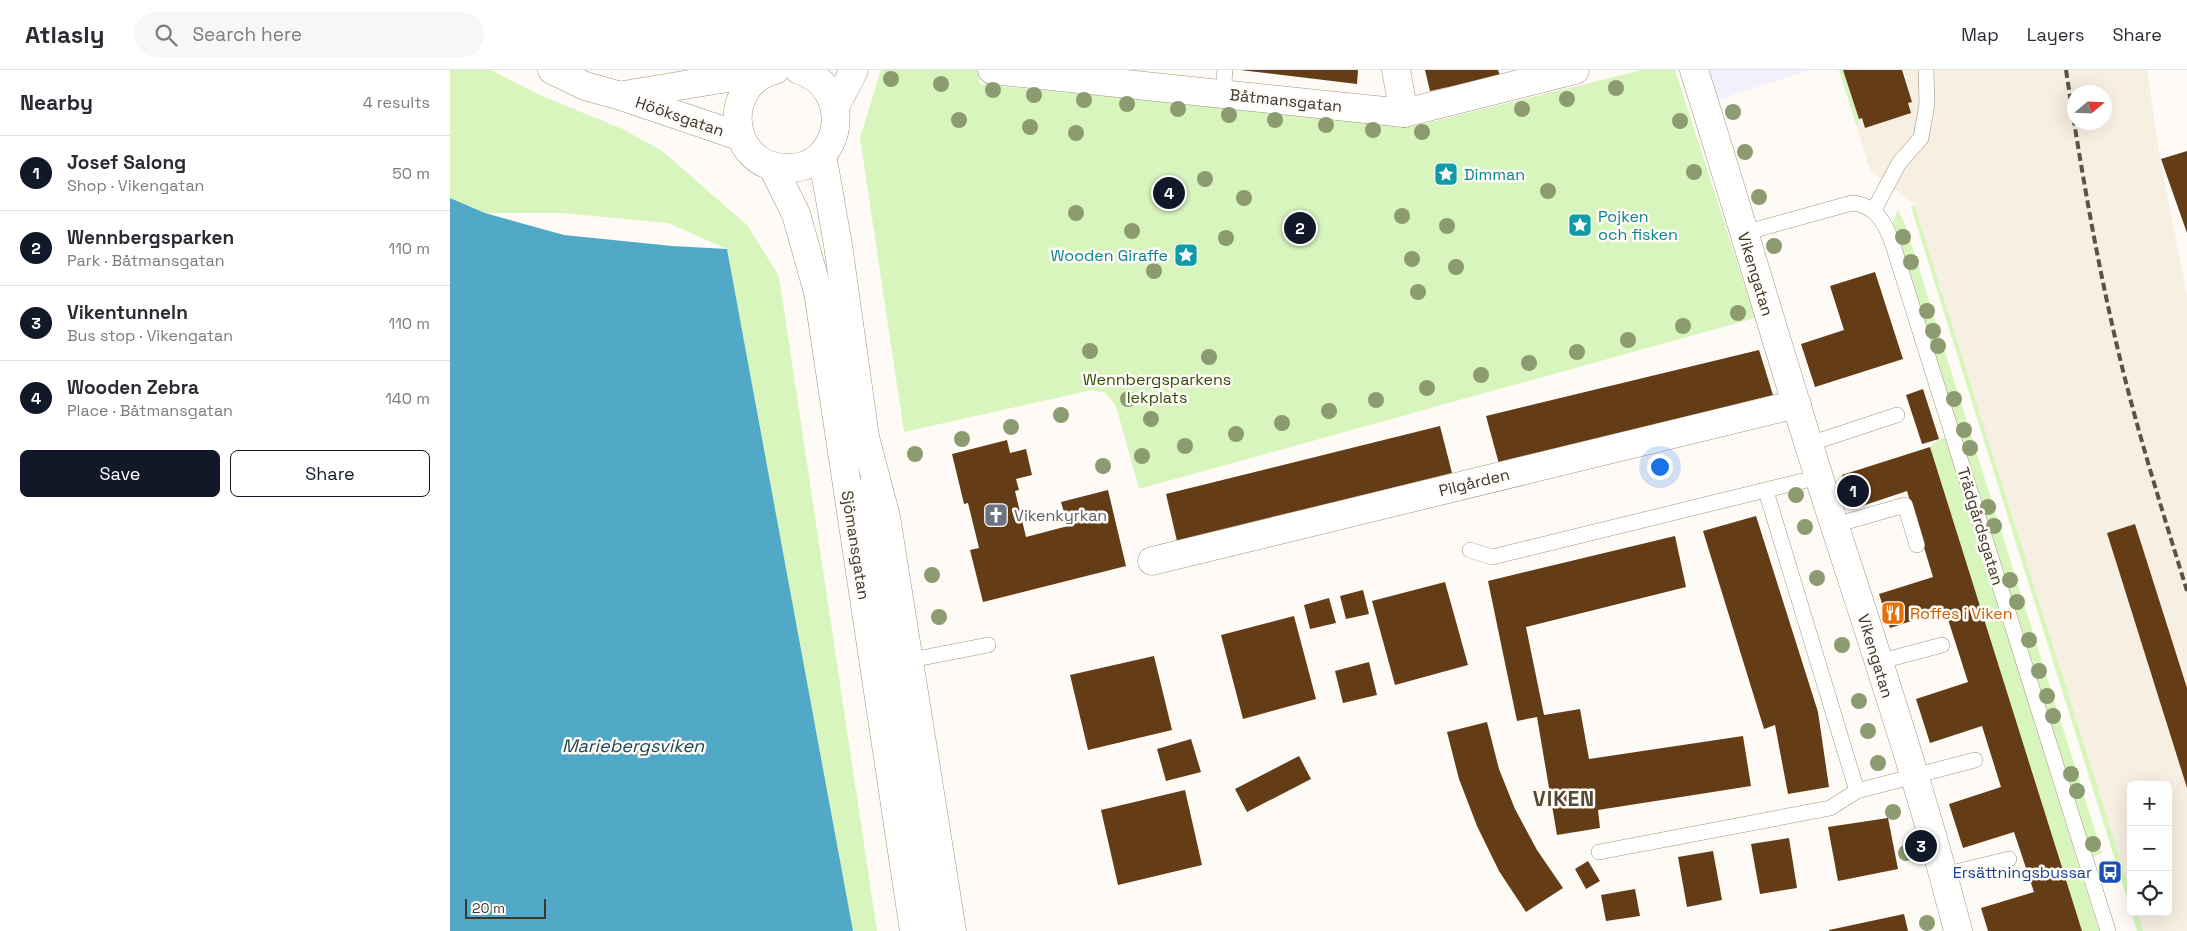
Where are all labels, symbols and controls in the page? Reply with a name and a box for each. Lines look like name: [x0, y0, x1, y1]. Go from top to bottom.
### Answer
search box: [134, 12, 484, 57]
text: Atlasly: [25, 19, 104, 50]
icon: search: [152, 21, 180, 49]
text: Search here: [192, 22, 302, 47]
text: Map: [1961, 23, 1999, 46]
text: Layers: [2027, 23, 2084, 46]
text: Share: [2112, 23, 2162, 46]
street label: Båtmansgatan: [1229, 84, 1343, 117]
north arrow: [2067, 85, 2112, 130]
text: Nearby: [20, 89, 93, 116]
text: 4 results: [363, 92, 430, 113]
street label: Hööksgatan: [633, 92, 727, 141]
text: Josef Salong: [67, 150, 186, 175]
place icon: Dimman: [1433, 161, 1459, 187]
text: 1: [32, 163, 40, 184]
text: 50 m: [392, 163, 430, 184]
place label: Dimman: [1464, 164, 1525, 185]
pin: 4: [1153, 174, 1185, 212]
text: Shop · Vikengatan: [67, 175, 204, 196]
place label: Pojken och fisken: [1598, 206, 1678, 245]
pin: 2: [1284, 209, 1316, 247]
place icon: Pojken och fisken: [1567, 212, 1593, 238]
text: Wennbergsparken: [67, 225, 234, 250]
street label: Vikengatan: [1733, 230, 1778, 319]
text: 2: [31, 238, 41, 259]
text: 110 m: [388, 238, 430, 259]
place icon: Wooden Giraffe: [1173, 242, 1199, 268]
place label: Wooden Giraffe: [1051, 245, 1168, 266]
text: Park · Båtmansgatan: [67, 250, 225, 271]
text: Vikentunneln: [67, 300, 188, 325]
text: 3: [31, 313, 41, 334]
text: 110 m: [388, 313, 430, 334]
text: Bus stop · Vikengatan: [67, 325, 233, 346]
park label: Wennbergsparkens lekplats: [1083, 369, 1231, 408]
text: Wooden Zebra: [67, 375, 199, 400]
text: 4: [31, 388, 41, 409]
text: 140 m: [385, 388, 430, 409]
text: Place · Båtmansgatan: [67, 400, 233, 421]
button: Save: [20, 450, 220, 497]
button: Share: [230, 450, 430, 497]
your location: [1647, 454, 1673, 480]
street label: Pilgården: [1437, 464, 1512, 501]
street label: Trädgårdsgatan: [1953, 465, 2008, 588]
pin: 1: [1837, 472, 1869, 510]
street label: Sjömansgatan: [837, 489, 874, 601]
church icon: Vikenkyrkan: [983, 502, 1009, 528]
place label: Vikenkyrkan: [1014, 505, 1107, 526]
restaurant icon: Roffes i Viken: [1880, 600, 1906, 626]
place label: Roffes i Viken: [1910, 603, 2013, 624]
street label: Vikengatan: [1853, 612, 1898, 701]
water label: Mariebergsviken: [562, 734, 705, 757]
map controls: [2127, 781, 2172, 916]
button: +: [2127, 781, 2172, 826]
district label: VIKEN: [1533, 785, 1595, 812]
button: −: [2127, 826, 2172, 871]
pin: 3: [1905, 827, 1937, 865]
bus stop icon: Ersättningsbussar: [2097, 859, 2123, 885]
place label: Ersättningsbussar: [1953, 862, 2092, 883]
button: locate: [2127, 871, 2172, 916]
scale bar: [465, 896, 546, 919]
text: 20 m: [472, 899, 505, 917]

